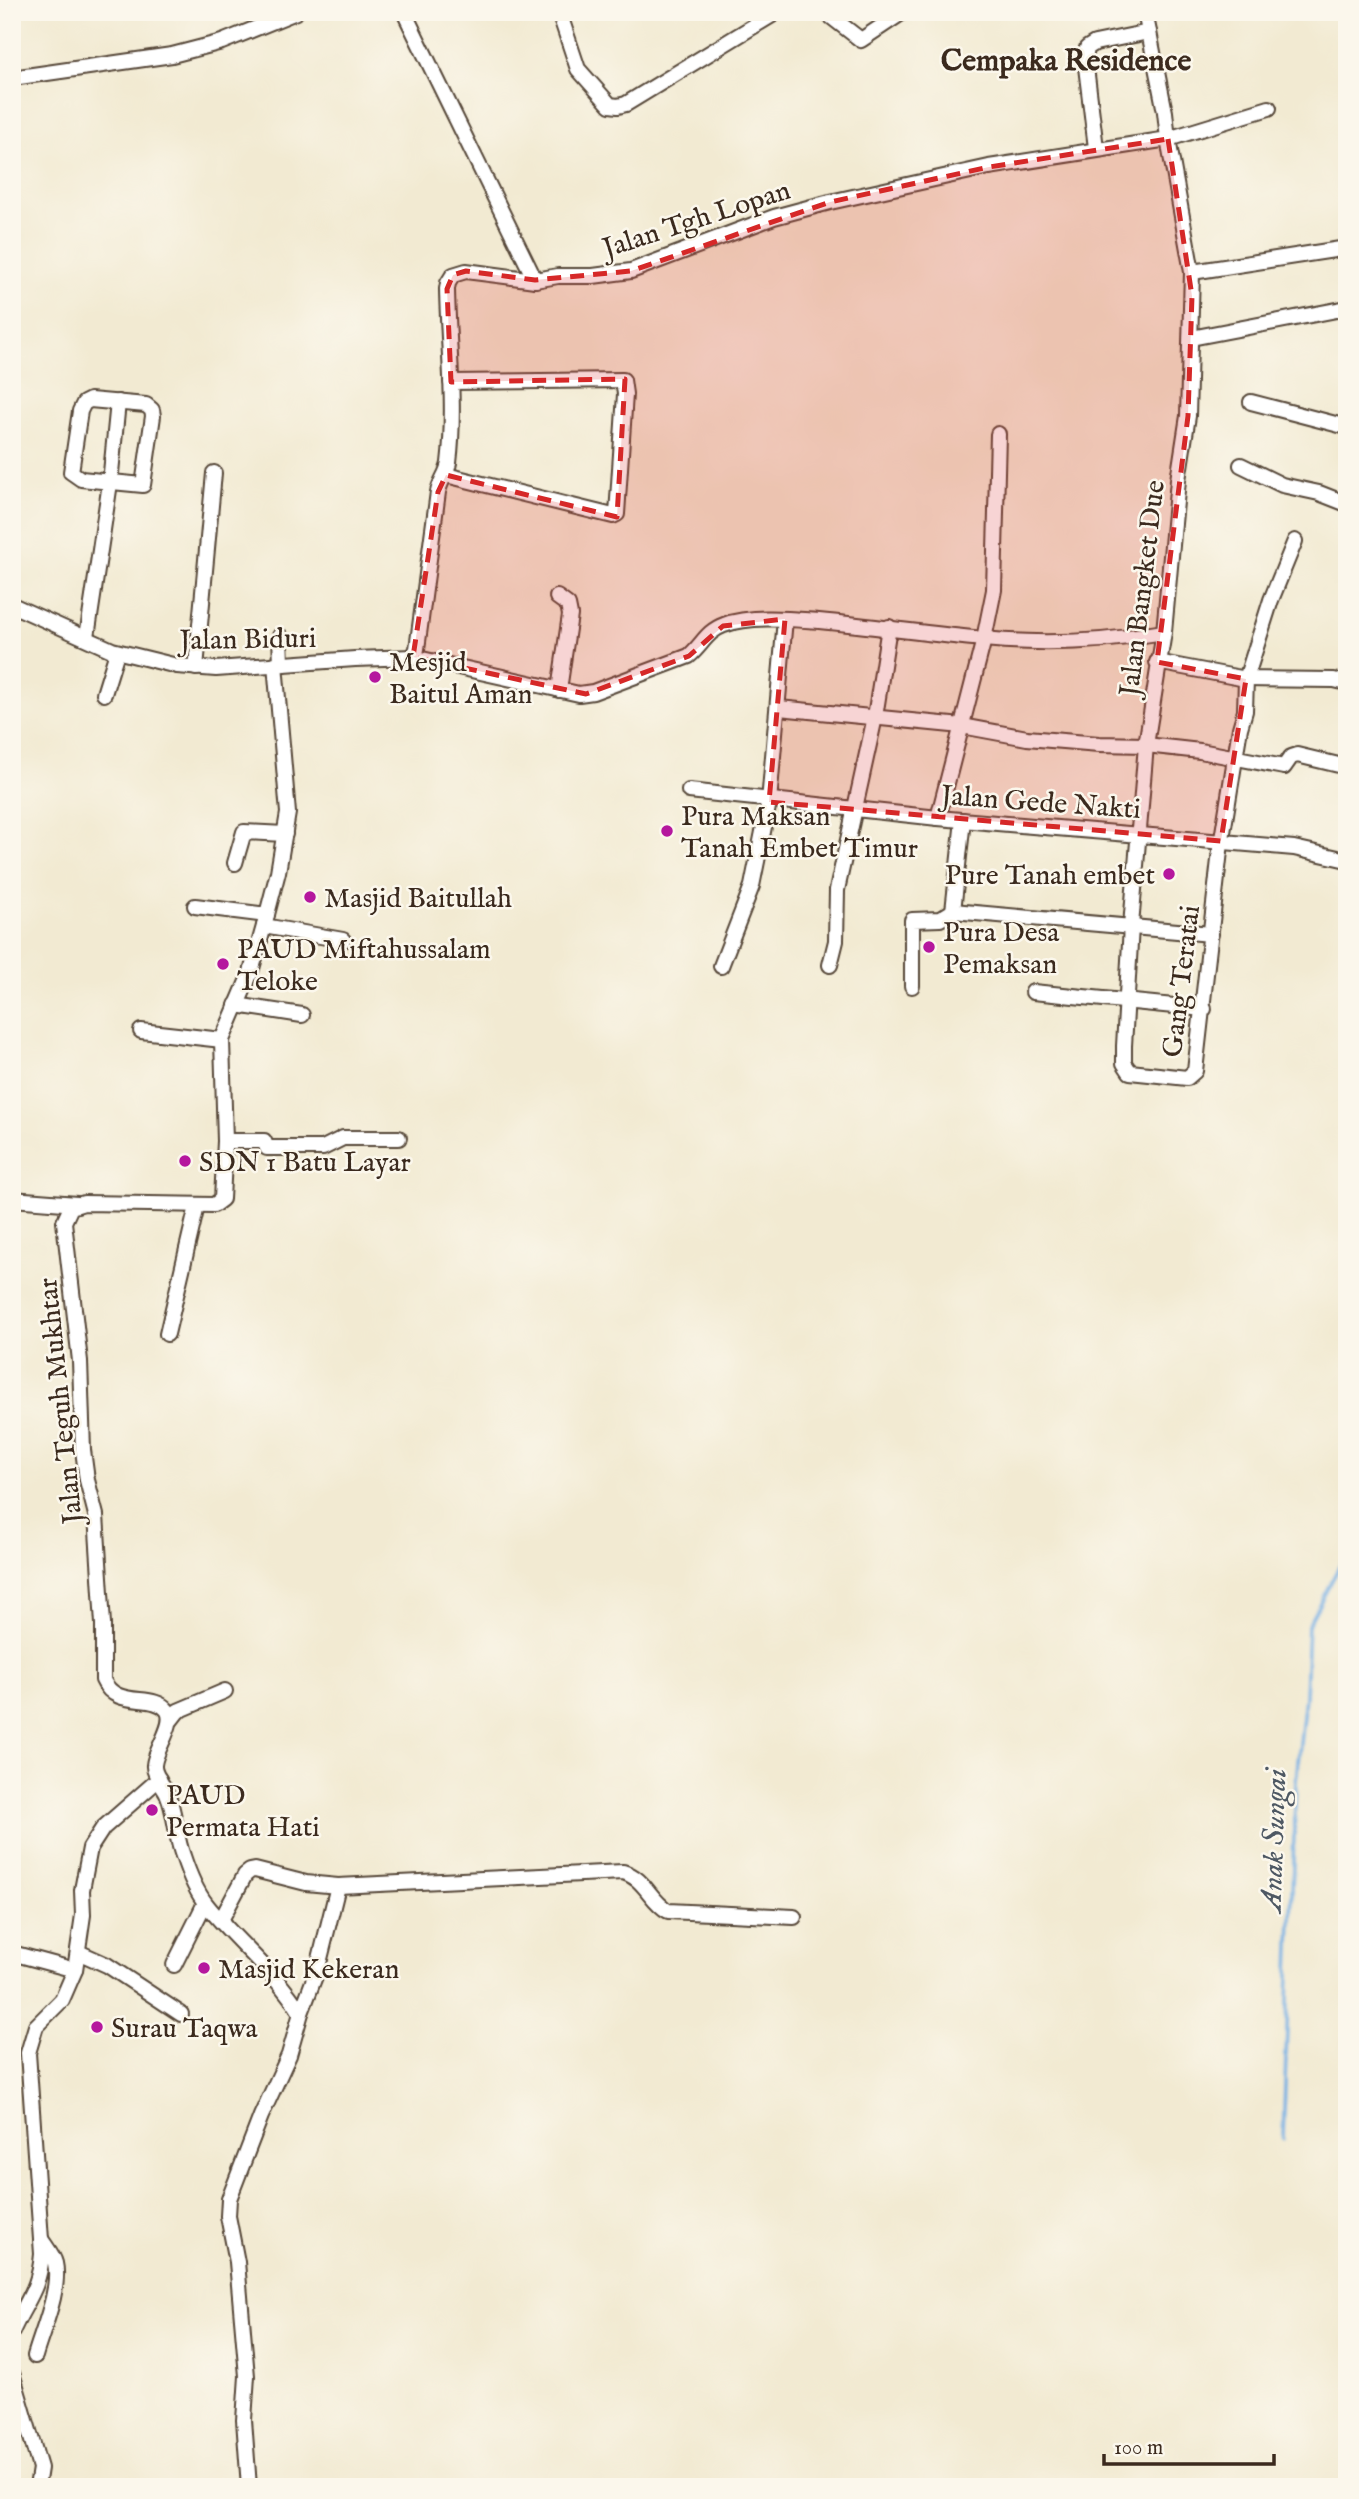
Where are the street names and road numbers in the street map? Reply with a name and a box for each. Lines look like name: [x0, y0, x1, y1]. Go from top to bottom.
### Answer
street label: Jalan Tgh Lopan: [596, 174, 795, 268]
street label: Jalan Bangket Due: [1112, 478, 1174, 701]
street label: Jalan Biduri: [176, 622, 317, 659]
street label: Jalan Gede Nakti: [937, 779, 1142, 828]
street label: Gang Teratai: [1156, 903, 1209, 1059]
street label: Jalan Teguh Mukhtar: [31, 1276, 92, 1529]

